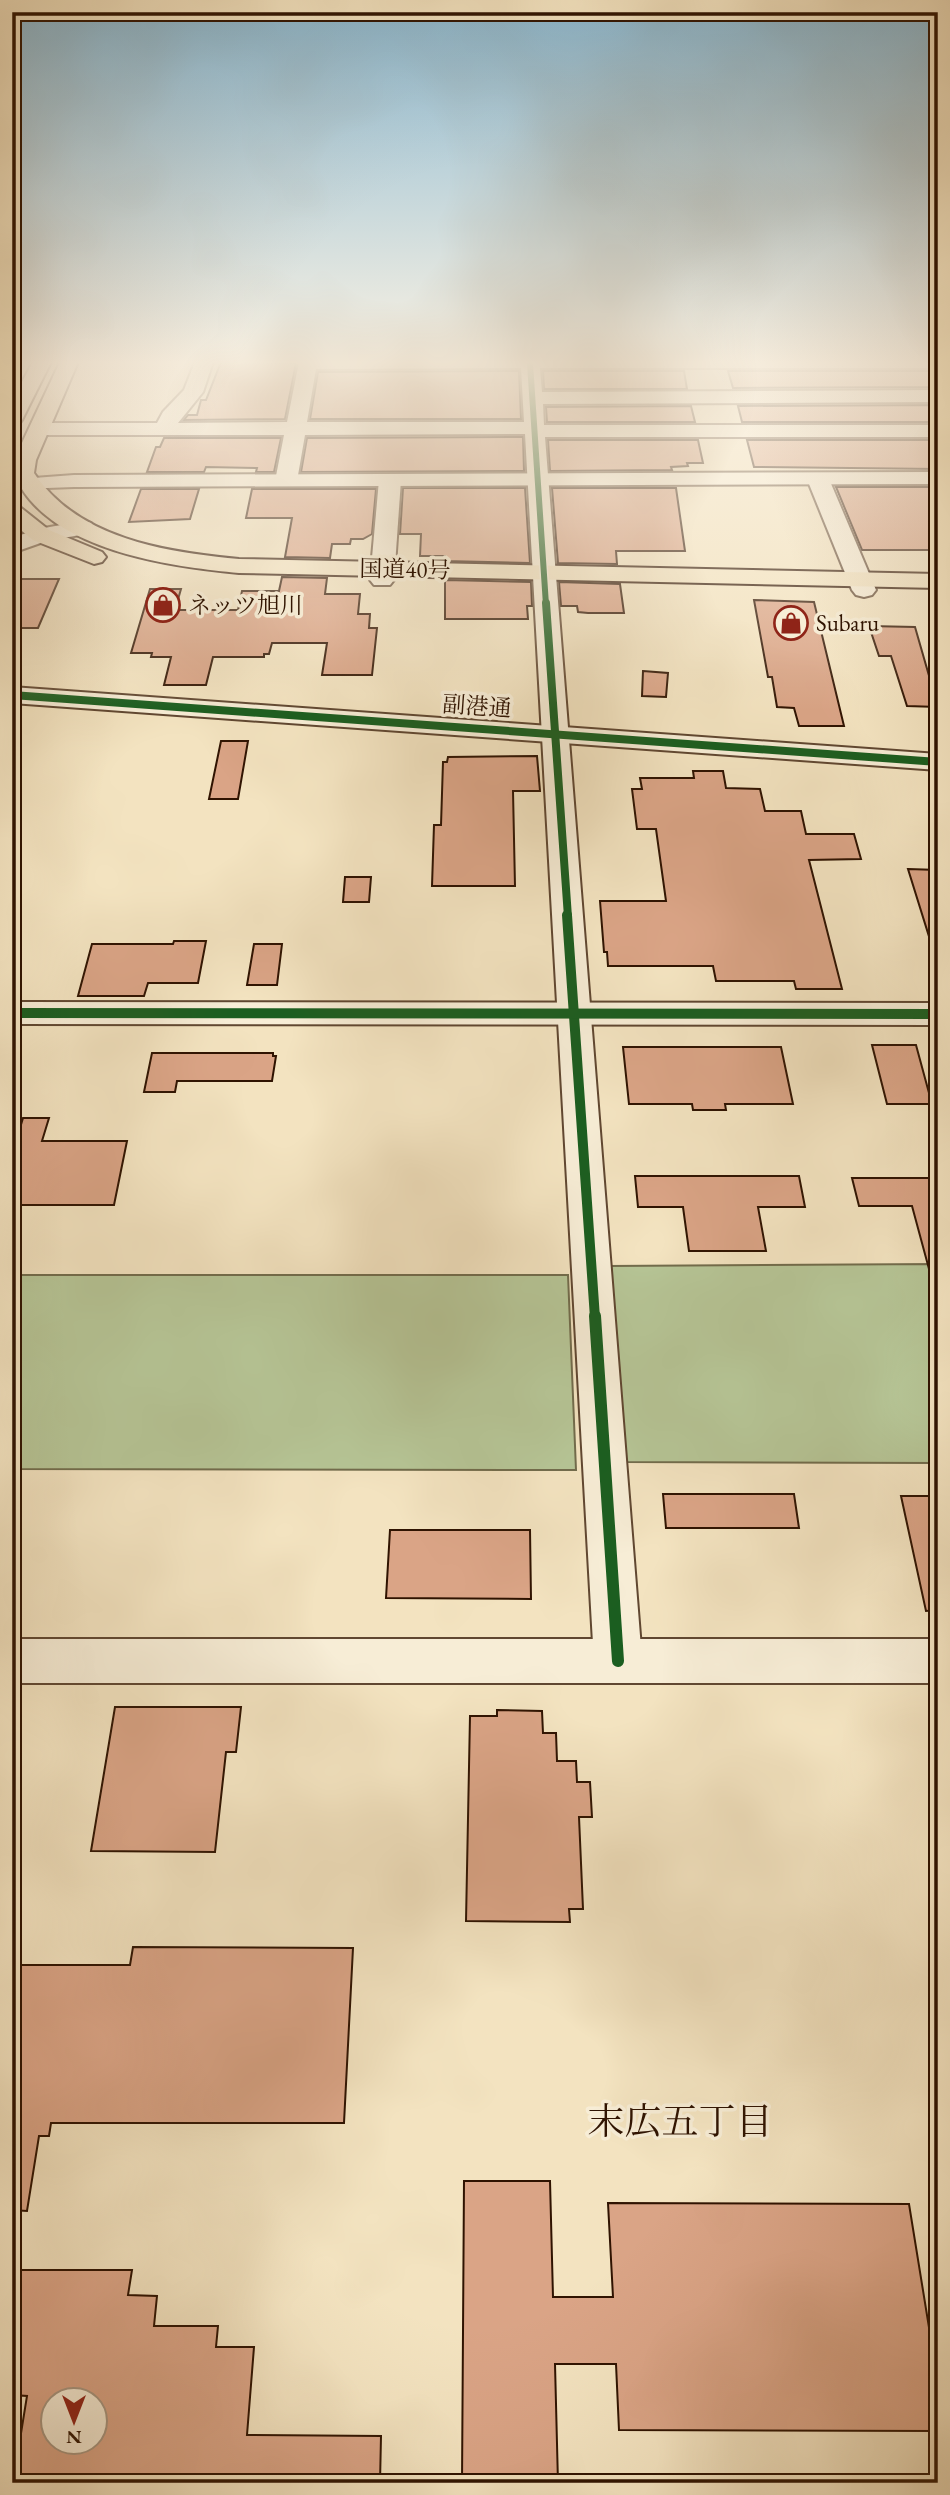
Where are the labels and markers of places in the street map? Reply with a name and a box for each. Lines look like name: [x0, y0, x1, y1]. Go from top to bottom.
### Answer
shop icon: ネッツ旭川: [144, 586, 182, 624]
place label: ネッツ旭川: [188, 590, 303, 620]
shop icon: Subaru: [772, 604, 810, 642]
place label: Subaru: [816, 608, 879, 638]

